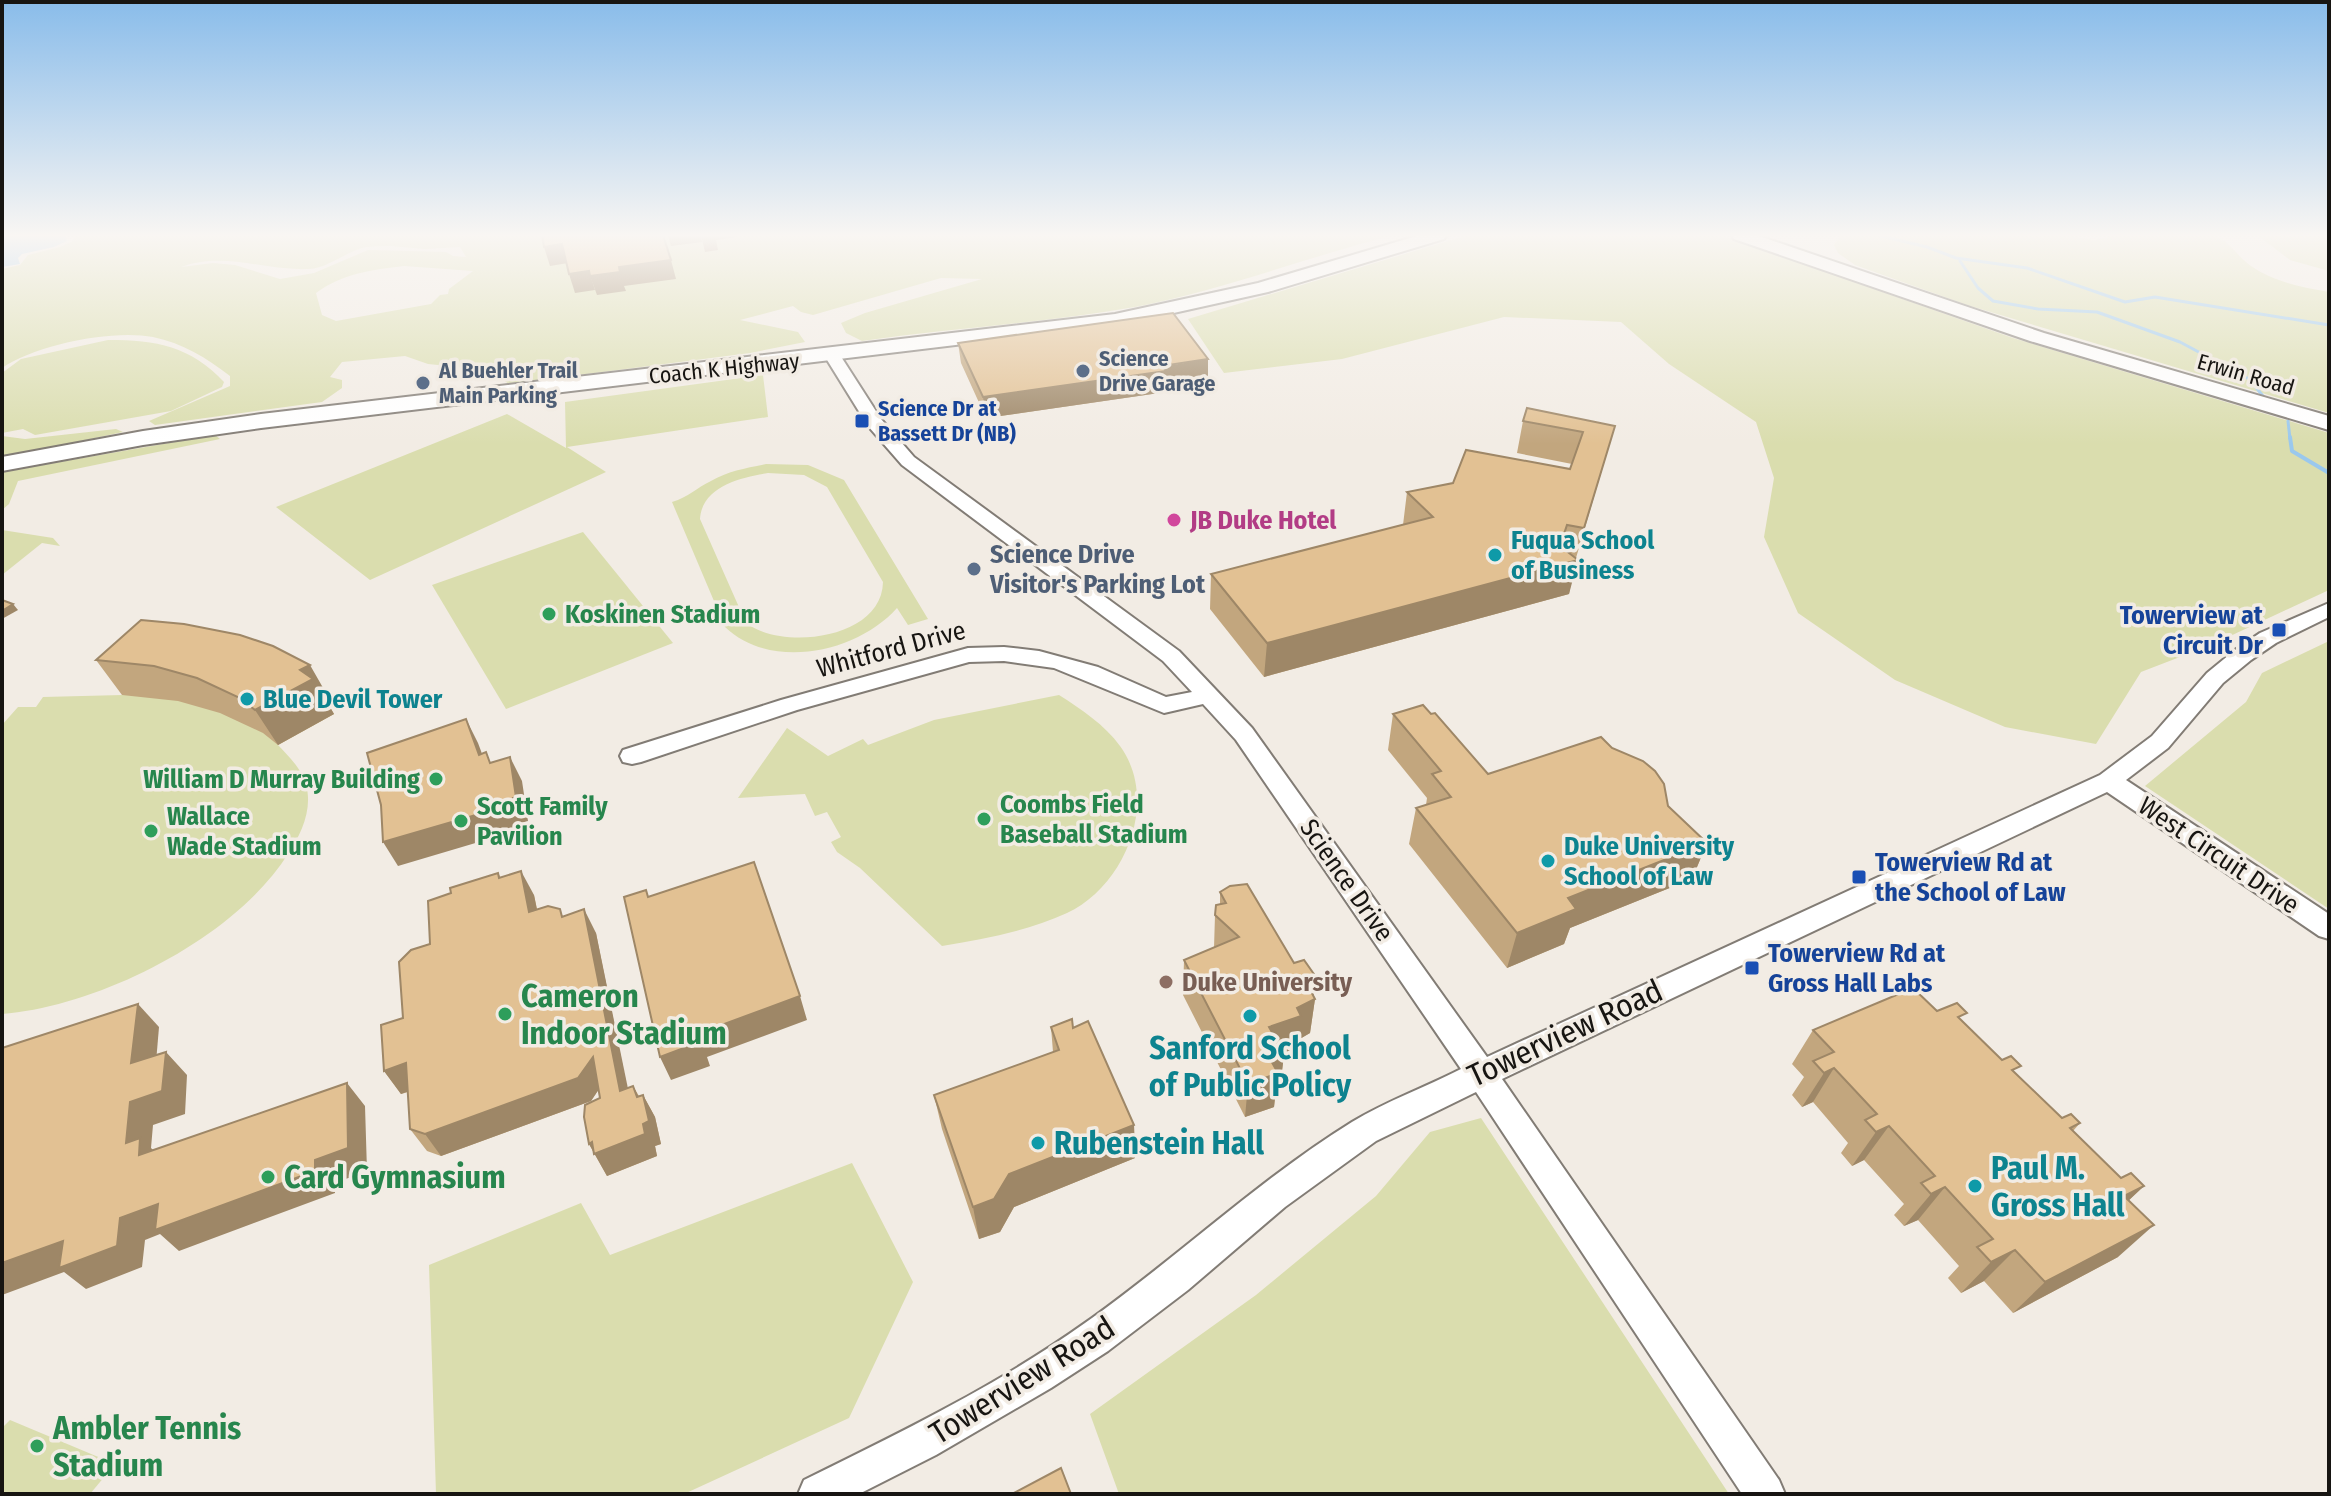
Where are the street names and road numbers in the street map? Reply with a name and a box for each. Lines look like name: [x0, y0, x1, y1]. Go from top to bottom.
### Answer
street label: Coach K Highway: [648, 347, 801, 390]
street label: Erwin Road: [2194, 348, 2298, 401]
street label: Whitford Drive: [813, 615, 969, 684]
street label: West Circuit Drive: [2133, 790, 2305, 920]
street label: Science Drive: [1293, 813, 1400, 947]
street label: Towerview Road: [1461, 971, 1669, 1095]
street label: Towerview Road: [923, 1308, 1121, 1452]

